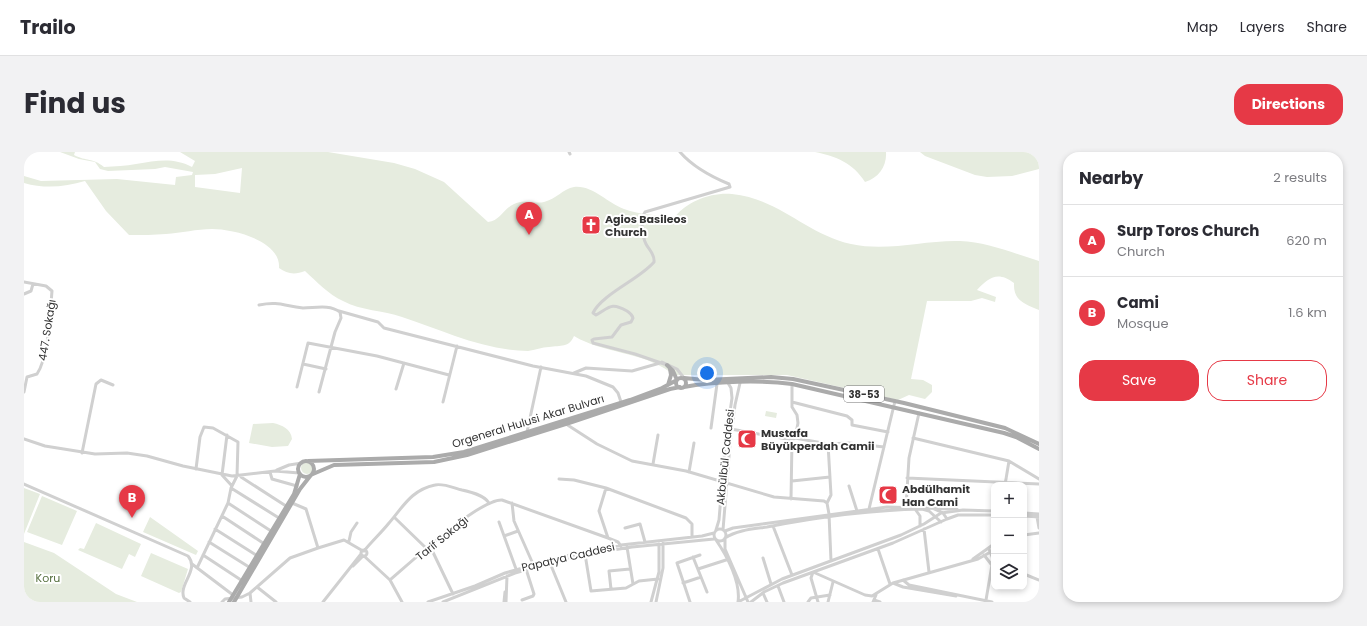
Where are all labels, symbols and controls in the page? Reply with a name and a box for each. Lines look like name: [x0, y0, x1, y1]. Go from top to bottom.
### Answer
text: Trailo: [20, 14, 76, 41]
text: Map: [1187, 17, 1218, 37]
text: Layers: [1240, 17, 1284, 37]
text: Share: [1306, 17, 1347, 37]
text: Find us: [24, 84, 126, 123]
button: Directions: [1234, 84, 1343, 125]
text: Nearby: [1079, 166, 1143, 190]
text: 2 results: [1273, 168, 1327, 187]
pin: A: [516, 202, 542, 235]
place label: Agios Basileos Church: [605, 211, 687, 240]
church icon: Agios Basileos Church: [580, 214, 602, 236]
text: Surp Toros Church: [1117, 220, 1259, 241]
text: A: [1087, 231, 1097, 250]
text: 620 m: [1286, 231, 1327, 250]
text: Church: [1117, 242, 1165, 261]
text: Cami: [1117, 292, 1159, 313]
street label: 447. Sokağı: [34, 298, 60, 362]
text: B: [1088, 303, 1096, 322]
text: 1.6 km: [1288, 303, 1327, 322]
text: Mosque: [1117, 314, 1168, 333]
button: Save: [1079, 360, 1199, 401]
button: Share: [1207, 360, 1327, 401]
your location: [697, 363, 717, 383]
road number: 38-53: [844, 386, 884, 402]
street label: Orgeneral Hulusi Akar Bulvarı: [450, 390, 606, 452]
street label: Akbülbül Caddesi: [712, 408, 738, 506]
place label: Mustafa Büyükperdah Camii: [761, 425, 874, 454]
mosque icon: Mustafa Büyükperdah Camii: [736, 428, 758, 450]
place label: Abdülhamit Han Cami: [902, 481, 970, 510]
map controls: [991, 482, 1027, 590]
button: +: [991, 482, 1027, 518]
mosque icon: Abdülhamit Han Cami: [877, 484, 899, 506]
pin: B: [119, 485, 145, 518]
street label: Tarif Sokağı: [412, 512, 472, 564]
button: −: [991, 518, 1027, 554]
street label: Papatya Caddesi: [520, 538, 617, 576]
button: layers: [991, 554, 1027, 590]
park label: Koru: [36, 570, 60, 586]

